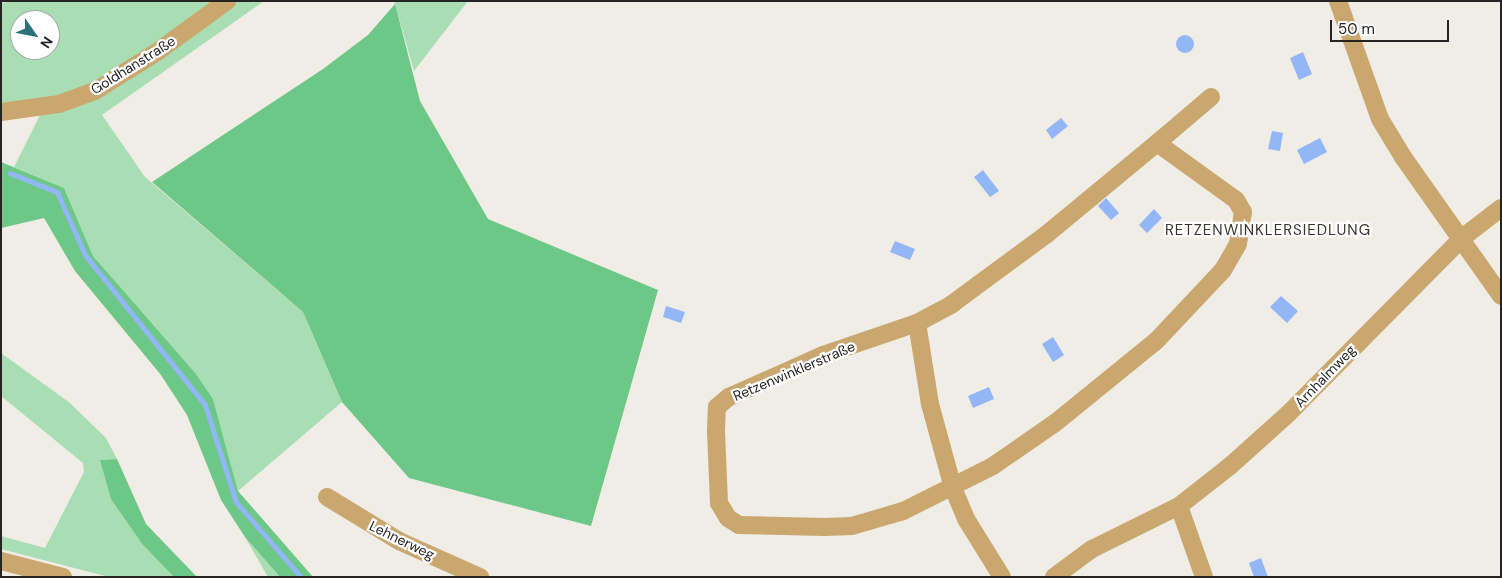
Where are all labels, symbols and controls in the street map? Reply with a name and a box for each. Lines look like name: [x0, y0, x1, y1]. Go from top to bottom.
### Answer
north arrow: [10, 10, 60, 60]
scale bar: [1332, 10, 1451, 42]
text: 50 m: [1338, 19, 1375, 39]
street label: Goldhanstraße: [88, 32, 178, 98]
text: N: [36, 33, 57, 52]
district label: RETZENWINKLERSIEDLUNG: [1162, 222, 1374, 240]
street label: Retzenwinklerstraße: [730, 338, 858, 404]
street label: Arnhalmweg: [1291, 341, 1359, 411]
street label: Lehnerweg: [367, 517, 437, 563]

